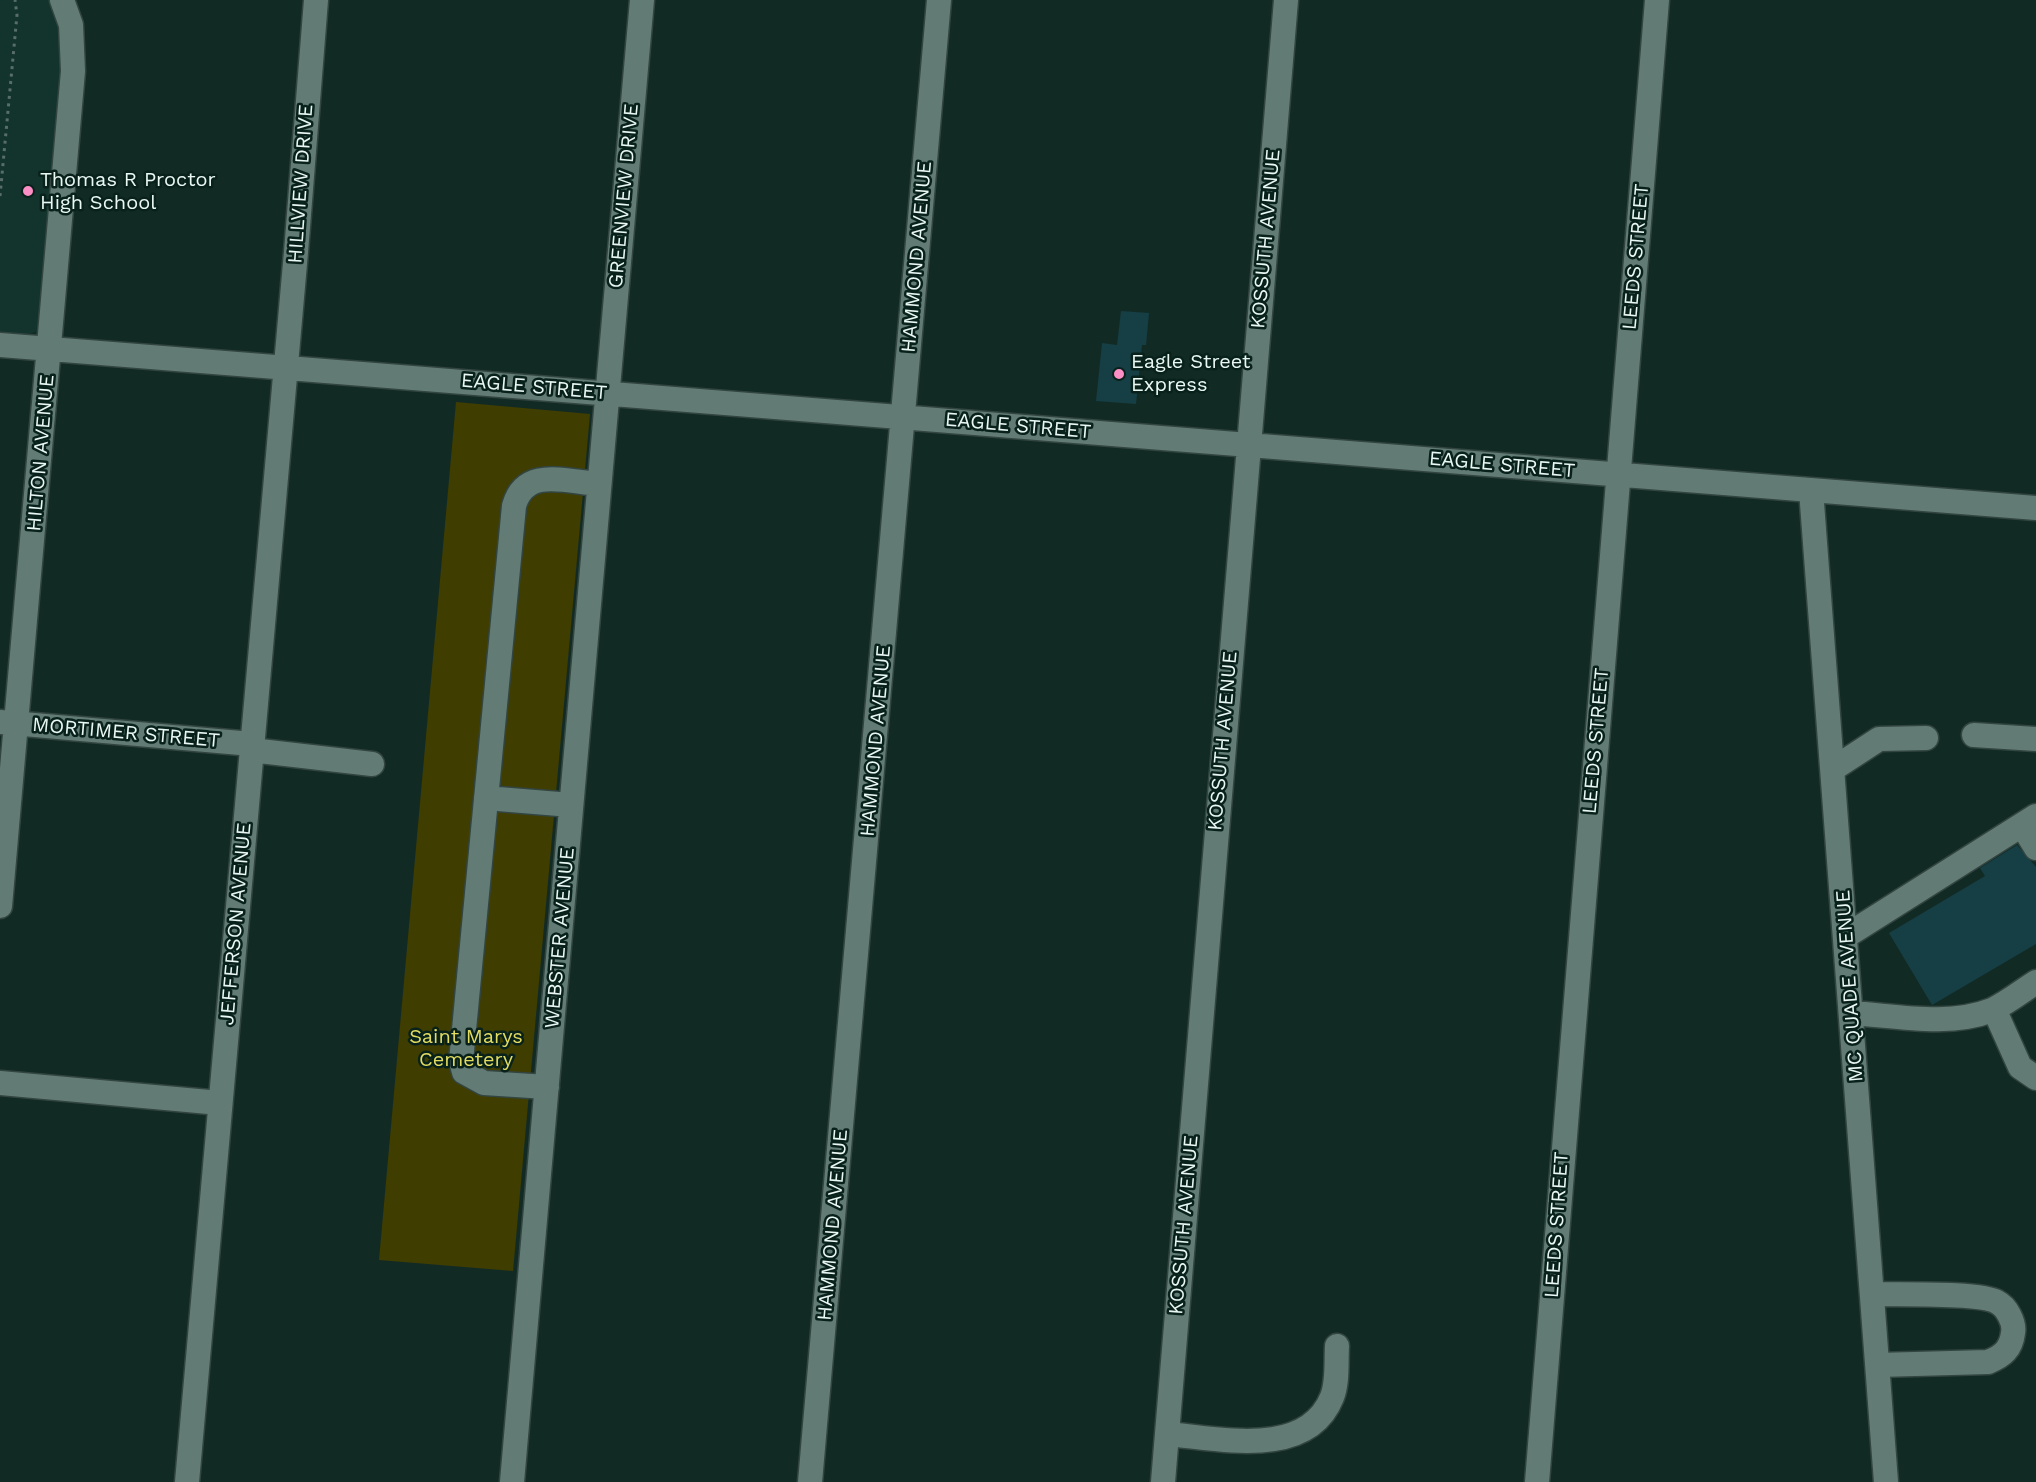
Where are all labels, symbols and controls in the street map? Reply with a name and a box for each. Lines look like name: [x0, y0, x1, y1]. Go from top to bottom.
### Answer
street label: GREENVIEW DRIVE: [604, 103, 644, 289]
street label: HILLVIEW DRIVE: [283, 104, 319, 264]
street label: KOSSUTH AVENUE: [1246, 148, 1286, 330]
street label: HAMMOND AVENUE: [897, 160, 937, 354]
place label: Thomas R Proctor High School: [40, 168, 216, 215]
street label: LEEDS STREET: [1618, 183, 1654, 331]
marker: Thomas R Proctor High School: [21, 184, 35, 198]
place label: Eagle Street Express: [1131, 350, 1250, 397]
marker: Eagle Street Express: [1112, 367, 1126, 381]
street label: EAGLE STREET: [460, 369, 608, 405]
street label: HILTON AVENUE: [22, 374, 60, 532]
street label: EAGLE STREET: [944, 408, 1092, 444]
street label: EAGLE STREET: [1428, 447, 1576, 483]
street label: HAMMOND AVENUE: [856, 644, 896, 838]
street label: KOSSUTH AVENUE: [1203, 650, 1243, 832]
street label: LEEDS STREET: [1578, 667, 1614, 815]
street label: MORTIMER STREET: [31, 713, 221, 753]
street label: JEFFERSON AVENUE: [215, 822, 257, 1026]
street label: WEBSTER AVENUE: [540, 847, 580, 1029]
street label: MC QUADE AVENUE: [1831, 889, 1869, 1083]
park label: Saint Marys Cemetery: [409, 1025, 523, 1072]
street label: HAMMOND AVENUE: [813, 1128, 853, 1322]
street label: KOSSUTH AVENUE: [1164, 1134, 1204, 1316]
street label: LEEDS STREET: [1540, 1151, 1574, 1299]

